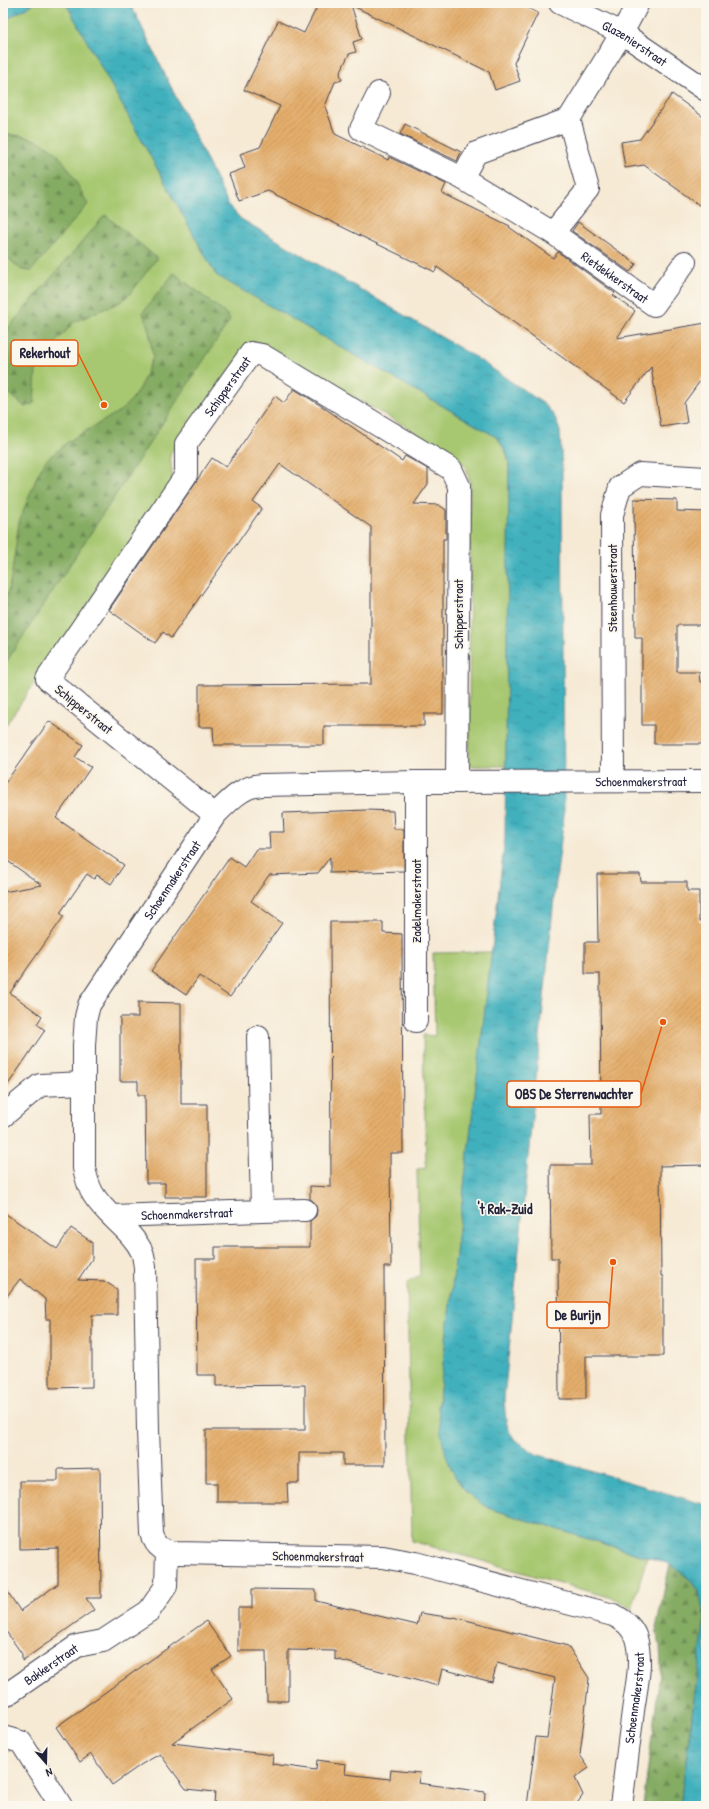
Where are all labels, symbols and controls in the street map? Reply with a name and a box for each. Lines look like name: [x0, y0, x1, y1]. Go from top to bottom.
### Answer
street label: Glazenierstraat: [599, 16, 671, 71]
street label: Rietdekkerstraat: [578, 247, 653, 308]
callout: Rekerhout: [11, 340, 78, 366]
text: Rekerhout: [20, 343, 72, 362]
street label: Schipperstraat: [200, 352, 255, 420]
street label: Steenhouwerstraat: [603, 544, 621, 632]
street label: Schipperstraat: [449, 579, 467, 649]
street label: Schipperstraat: [51, 680, 117, 738]
street label: Schoenmakerstraat: [595, 772, 687, 790]
street label: Schoenmakerstraat: [139, 836, 205, 923]
street label: Zadelmakerstraat: [407, 858, 425, 943]
callout: OBS De Sterrenwachter: [507, 1081, 641, 1107]
text: OBS De Sterrenwachter: [515, 1084, 634, 1103]
district label: 't Rak-Zuid: [478, 1199, 533, 1218]
street label: Schoenmakerstraat: [141, 1203, 234, 1224]
callout: De Burijn: [547, 1302, 609, 1328]
text: De Burijn: [555, 1305, 601, 1325]
street label: Schoenmakerstraat: [272, 1546, 364, 1566]
street label: Bakkerstraat: [20, 1639, 82, 1689]
street label: Schoenmakerstraat: [620, 1651, 648, 1745]
north arrow: [26, 1743, 66, 1783]
text: N: [44, 1765, 55, 1780]

